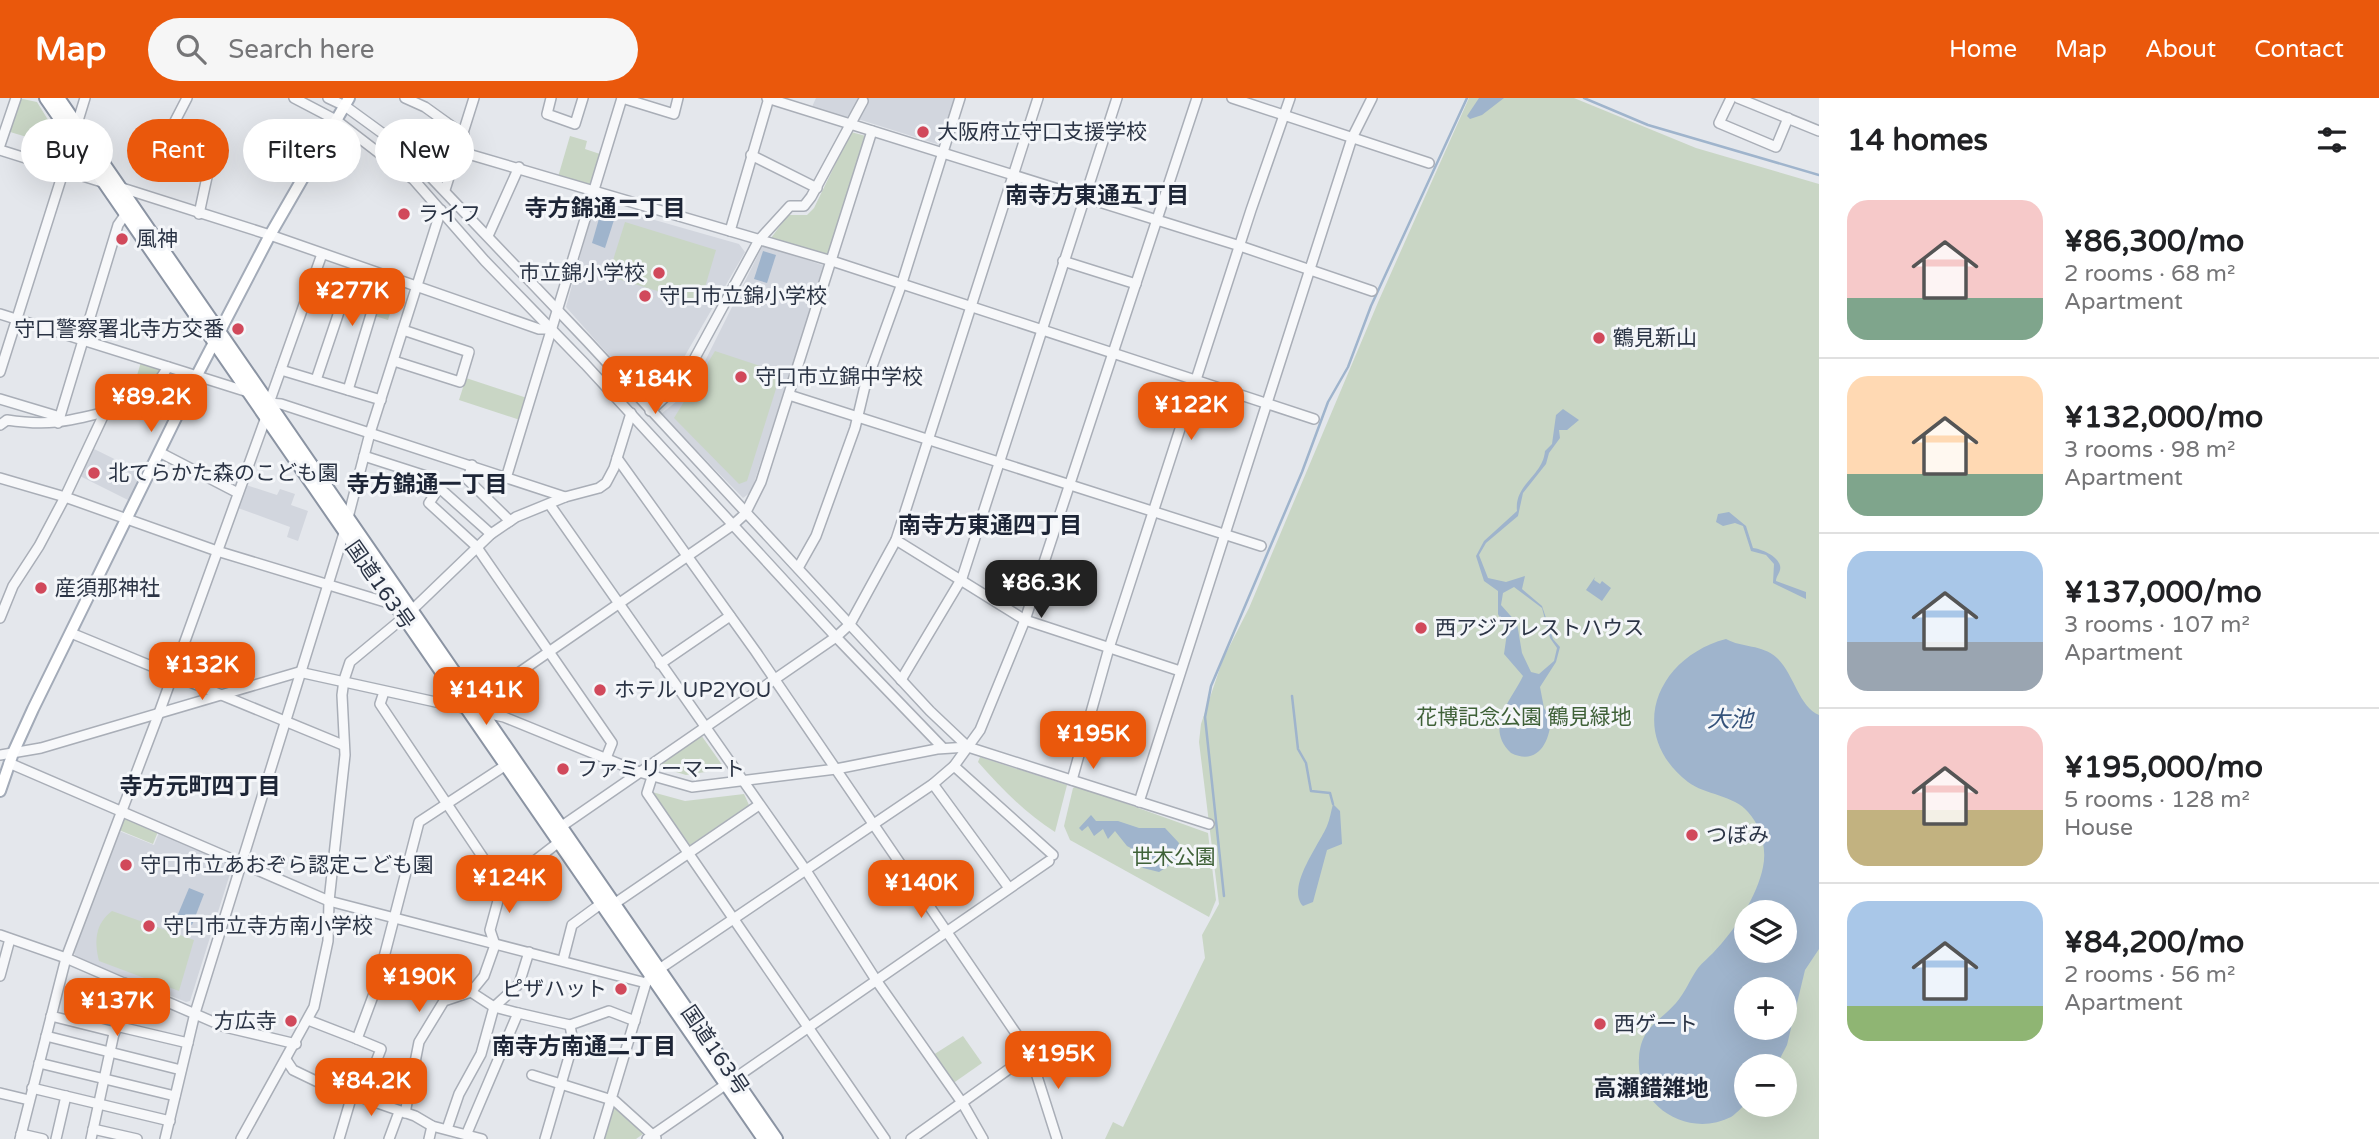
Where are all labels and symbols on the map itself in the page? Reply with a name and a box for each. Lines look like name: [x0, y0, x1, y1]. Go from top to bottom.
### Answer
place label: 大阪府立守口支援学校: [937, 120, 1147, 145]
marker: 大阪府立守口支援学校: [915, 124, 931, 140]
district label: 南寺方東通五丁目: [1005, 182, 1189, 210]
district label: 寺方錦通二丁目: [525, 195, 686, 223]
place label: ライフ: [418, 202, 481, 227]
marker: ライフ: [396, 206, 412, 222]
place label: 風神: [136, 227, 178, 252]
marker: 風神: [114, 231, 130, 247]
place label: 市立錦小学校: [519, 261, 645, 286]
marker: 市立錦小学校: [651, 265, 667, 281]
pin: ¥277K: [303, 268, 401, 328]
place label: 守口市立錦小学校: [659, 284, 827, 309]
marker: 守口市立錦小学校: [637, 288, 653, 304]
place label: 守口警察署北寺方交番: [14, 317, 224, 342]
marker: 守口警察署北寺方交番: [230, 321, 246, 337]
place label: 鶴見新山: [1613, 326, 1697, 351]
marker: 鶴見新山: [1591, 330, 1607, 346]
pin: ¥184K: [606, 356, 704, 416]
place label: 守口市立錦中学校: [755, 365, 923, 390]
marker: 守口市立錦中学校: [733, 369, 749, 385]
pin: ¥89.2K: [94, 374, 208, 434]
pin: ¥122K: [1142, 382, 1240, 442]
place label: 北てらかた森のこども園: [108, 461, 339, 486]
marker: 北てらかた森のこども園: [86, 465, 102, 481]
district label: 寺方錦通一丁目: [347, 471, 508, 499]
district label: 南寺方東通四丁目: [898, 512, 1082, 540]
street label: 国道163号: [340, 536, 419, 634]
pin: ¥86.3K: [984, 560, 1098, 620]
place label: 産須那神社: [55, 576, 160, 601]
marker: 産須那神社: [33, 580, 49, 596]
place label: 西アジアレストハウス: [1435, 616, 1644, 641]
marker: 西アジアレストハウス: [1413, 620, 1429, 636]
pin: ¥132K: [153, 642, 251, 702]
pin: ¥141K: [437, 668, 535, 727]
place label: ホテル UP2YOU: [614, 678, 771, 703]
marker: ホテル UP2YOU: [592, 682, 608, 698]
park label: 花博記念公園 鶴見緑地: [1416, 705, 1632, 730]
water label: 大池: [1707, 706, 1755, 734]
pin: ¥195K: [1044, 712, 1142, 771]
place label: ファミリーマート: [577, 757, 745, 782]
marker: ファミリーマート: [555, 761, 571, 777]
district label: 寺方元町四丁目: [120, 773, 281, 801]
place label: つぼみ: [1706, 823, 1769, 848]
marker: つぼみ: [1684, 827, 1700, 843]
park label: 世木公園: [1132, 845, 1216, 870]
place label: 守口市立あおぞら認定こども園: [140, 853, 434, 878]
pin: ¥124K: [460, 856, 558, 915]
marker: 守口市立あおぞら認定こども園: [118, 857, 134, 873]
pin: ¥140K: [872, 860, 970, 920]
place label: 守口市立寺方南小学校: [163, 914, 373, 939]
marker: 守口市立寺方南小学校: [141, 918, 157, 934]
pin: ¥190K: [370, 954, 468, 1014]
place label: ピザハット: [502, 977, 607, 1002]
pin: ¥137K: [68, 978, 166, 1038]
marker: ピザハット: [613, 981, 629, 997]
street label: 国道163号: [676, 1001, 754, 1100]
place label: 方広寺: [214, 1009, 277, 1034]
place label: 西ゲート: [1614, 1012, 1698, 1037]
marker: 方広寺: [283, 1013, 299, 1029]
marker: 西ゲート: [1592, 1016, 1608, 1032]
pin: ¥195K: [1009, 1032, 1107, 1091]
district label: 南寺方南通二丁目: [492, 1033, 676, 1061]
pin: ¥84.2K: [314, 1058, 428, 1118]
district label: 高瀬錯雑地: [1594, 1075, 1709, 1103]

